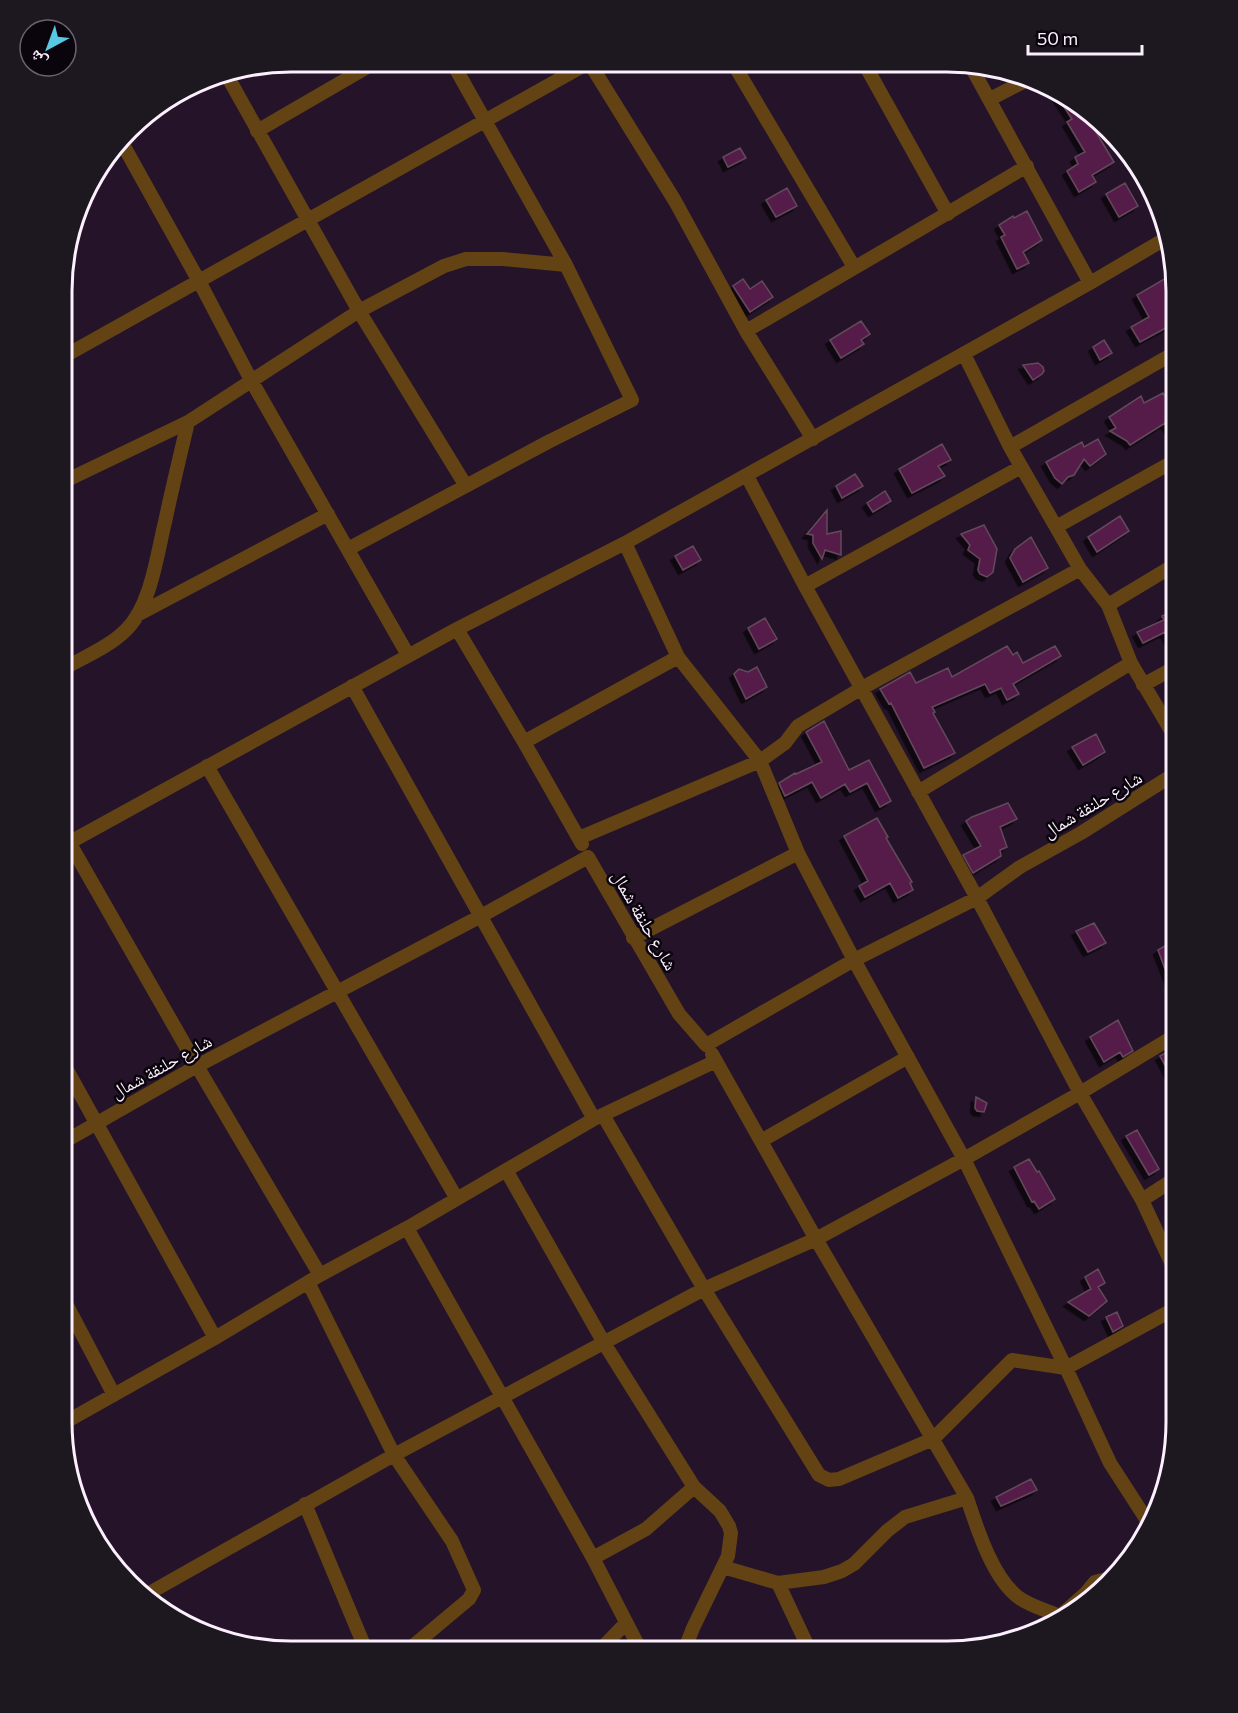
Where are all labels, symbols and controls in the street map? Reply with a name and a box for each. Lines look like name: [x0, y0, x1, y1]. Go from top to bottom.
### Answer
north arrow: [18, 18, 78, 78]
scale bar: [1028, 18, 1142, 56]
text: 50 m: [1037, 27, 1078, 49]
text: ش: [25, 46, 51, 72]
street label: شارع حلنقة شمال: [1038, 766, 1146, 843]
street label: شارع حلنقة شمال: [607, 866, 682, 974]
street label: شارع حلنقة شمال: [107, 1029, 216, 1104]

